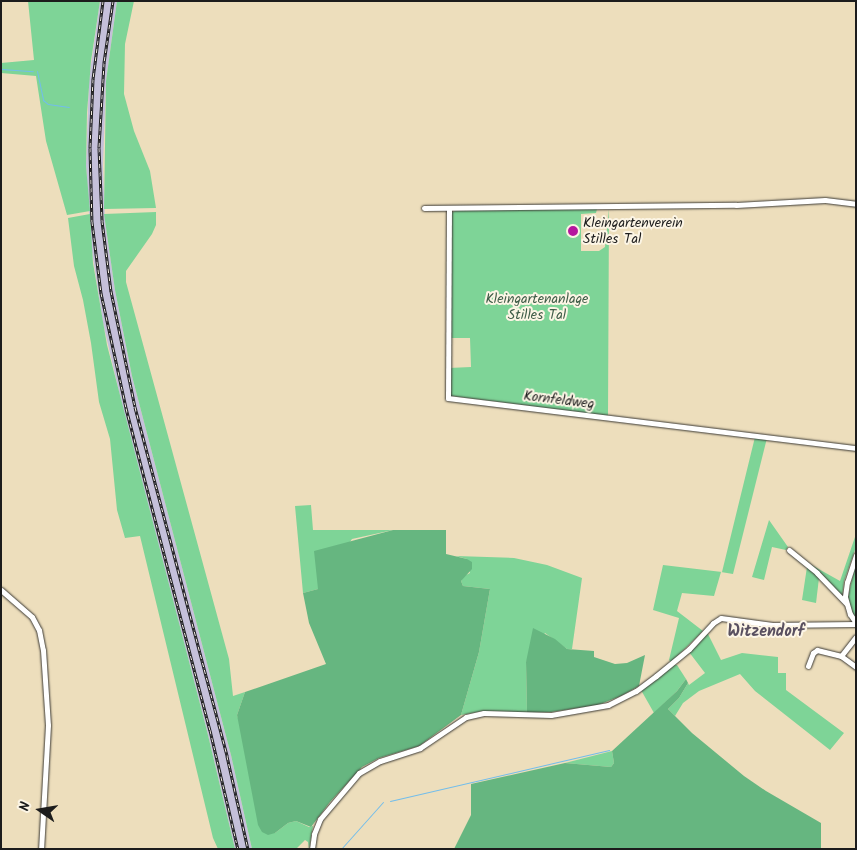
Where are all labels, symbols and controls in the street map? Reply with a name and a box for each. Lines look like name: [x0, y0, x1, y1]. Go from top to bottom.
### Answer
place label: Kleingartenverein Stilles Tal: [583, 215, 683, 248]
marker: Kleingartenverein Stilles Tal: [567, 225, 579, 237]
park label: Kleingartenanlage Stilles Tal: [486, 291, 588, 324]
street label: Kornfeldweg: [523, 387, 595, 413]
district label: Witzendorf: [728, 622, 804, 642]
north arrow: [15, 785, 65, 835]
text: N: [14, 800, 37, 813]

